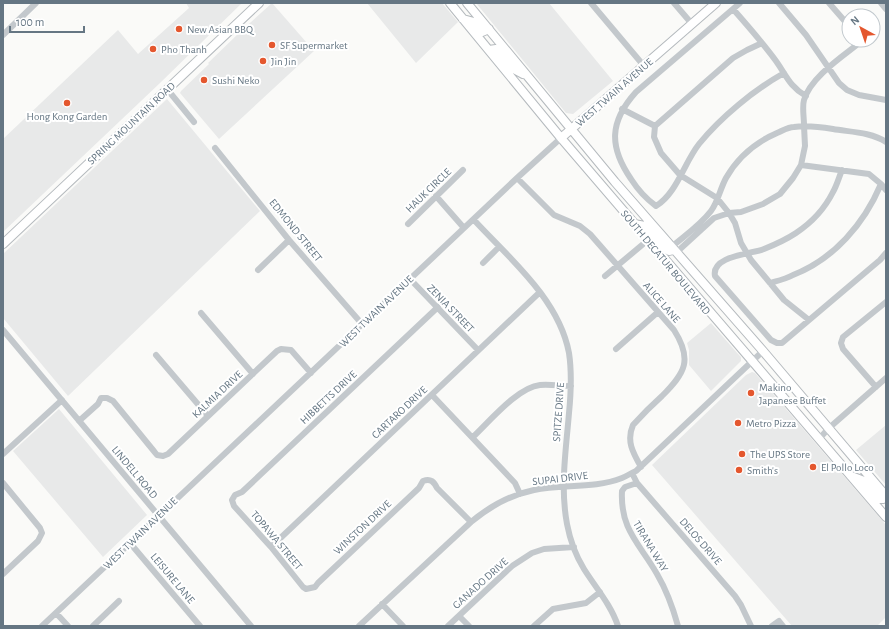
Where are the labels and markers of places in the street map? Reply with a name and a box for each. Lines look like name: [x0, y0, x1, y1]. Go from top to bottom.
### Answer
marker: New Asian BBQ: [174, 24, 184, 34]
place label: New Asian BBQ: [187, 24, 255, 35]
marker: SF Supermarket: [267, 40, 277, 50]
place label: SF Supermarket: [280, 40, 348, 51]
marker: Pho Thanh: [148, 44, 158, 54]
place label: Pho Thanh: [161, 44, 207, 55]
marker: Jin Jin: [258, 56, 268, 66]
place label: Jin Jin: [271, 56, 296, 67]
marker: Sushi Neko: [199, 75, 209, 85]
place label: Sushi Neko: [212, 75, 260, 86]
marker: Hong Kong Garden: [62, 98, 72, 108]
place label: Hong Kong Garden: [27, 111, 107, 122]
place label: Makino Japanese Buffet: [759, 382, 826, 406]
marker: Makino Japanese Buffet: [746, 388, 756, 398]
marker: Metro Pizza: [733, 418, 743, 428]
place label: Metro Pizza: [746, 418, 796, 429]
marker: The UPS Store: [737, 449, 747, 459]
place label: The UPS Store: [750, 449, 810, 460]
marker: El Pollo Loco: [808, 462, 818, 472]
place label: El Pollo Loco: [821, 462, 874, 473]
marker: Smith's: [734, 465, 744, 475]
place label: Smith's: [747, 465, 778, 476]

